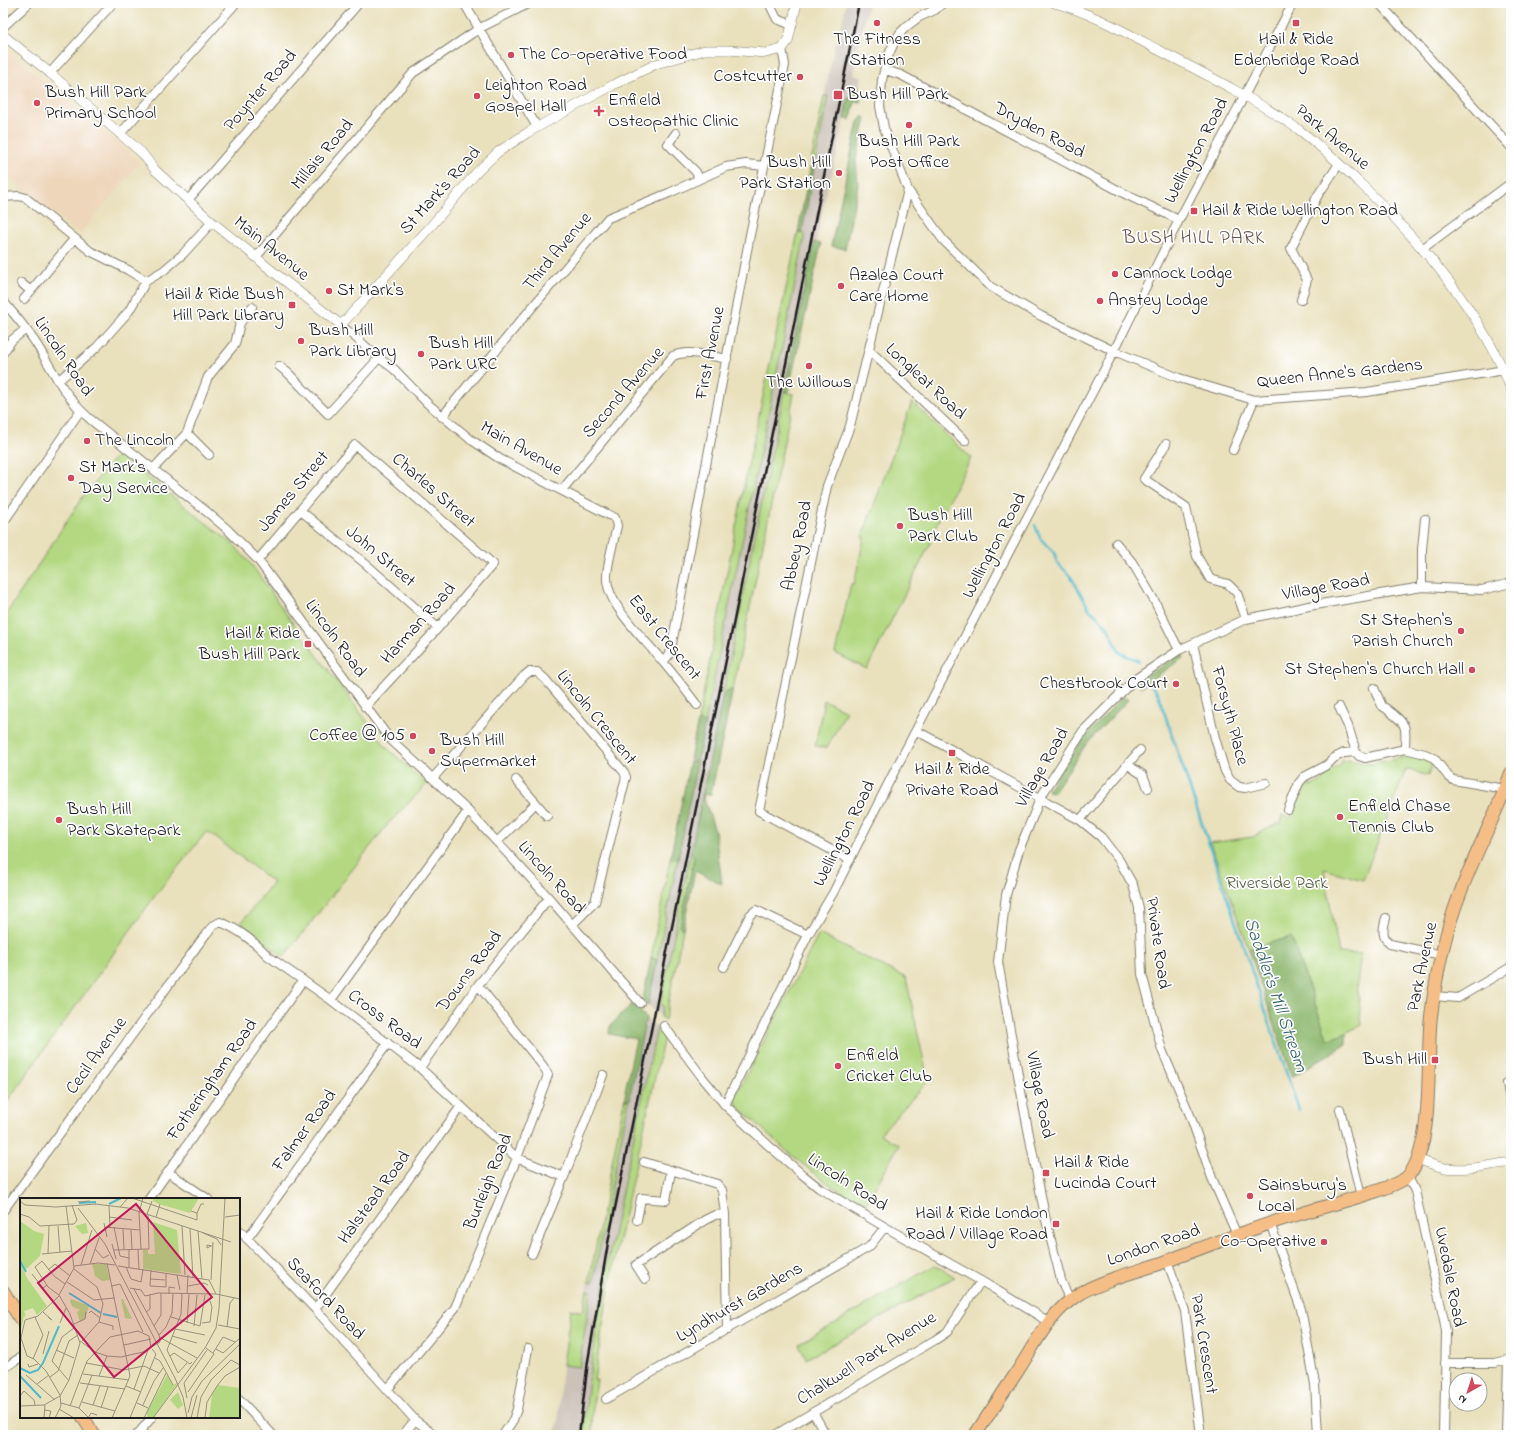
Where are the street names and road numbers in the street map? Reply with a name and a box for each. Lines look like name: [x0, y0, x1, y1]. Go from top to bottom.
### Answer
street label: Poynter Road: [218, 44, 304, 138]
street label: Wellington Road: [1158, 94, 1237, 209]
street label: Dryden Road: [988, 96, 1089, 166]
street label: Park Avenue: [1289, 99, 1376, 178]
street label: Millais Road: [285, 114, 361, 196]
street label: St Mark's Road: [394, 141, 488, 241]
street label: Third Avenue: [517, 206, 599, 297]
street label: Main Avenue: [227, 210, 315, 288]
street label: First Avenue: [689, 303, 733, 403]
street label: Lincoln Road: [27, 312, 99, 402]
street label: Longleat Road: [878, 337, 971, 427]
street label: Second Avenue: [577, 341, 672, 445]
street label: Queen Anne's Gardens: [1256, 352, 1424, 396]
street label: Main Avenue: [475, 415, 568, 483]
street label: James Street: [252, 446, 336, 538]
street label: Charles Street: [385, 447, 481, 535]
street label: Wellington Road: [956, 489, 1035, 604]
street label: Abbey Road: [776, 499, 820, 593]
street label: John Street: [339, 520, 421, 594]
street label: Village Road: [1279, 568, 1372, 610]
street label: Harman Road: [375, 577, 463, 671]
street label: East Crescent: [621, 589, 707, 687]
street label: Lincoln Road: [298, 594, 372, 684]
street label: Forsyth Place: [1203, 663, 1255, 769]
street label: Lincoln Crescent: [550, 665, 642, 771]
street label: Village Road: [1009, 723, 1077, 814]
street label: Wellington Road: [807, 776, 884, 892]
street label: Lincoln Road: [511, 835, 591, 921]
street label: Private Road: [1138, 895, 1176, 991]
street label: Park Avenue: [1401, 919, 1445, 1014]
street label: Downs Road: [430, 926, 509, 1019]
street label: Cross Road: [342, 983, 426, 1057]
street label: Cecil Avenue: [60, 1011, 135, 1100]
street label: Fotheringham Road: [161, 1014, 265, 1147]
street label: Village Road: [1017, 1048, 1060, 1141]
street label: Falmer Road: [266, 1085, 344, 1178]
street label: Burleigh Road: [457, 1130, 521, 1235]
street label: Halstead Road: [332, 1146, 418, 1250]
street label: Lincoln Road: [802, 1147, 892, 1219]
street label: London Road: [1104, 1218, 1204, 1274]
street label: Uvedale Road: [1427, 1225, 1471, 1329]
street label: Seaford Road: [280, 1252, 370, 1346]
street label: Lyndhurst Gardens: [672, 1256, 808, 1350]
street label: Park Crescent: [1182, 1292, 1224, 1396]
street label: Chalkwell Park Avenue: [792, 1305, 943, 1413]

